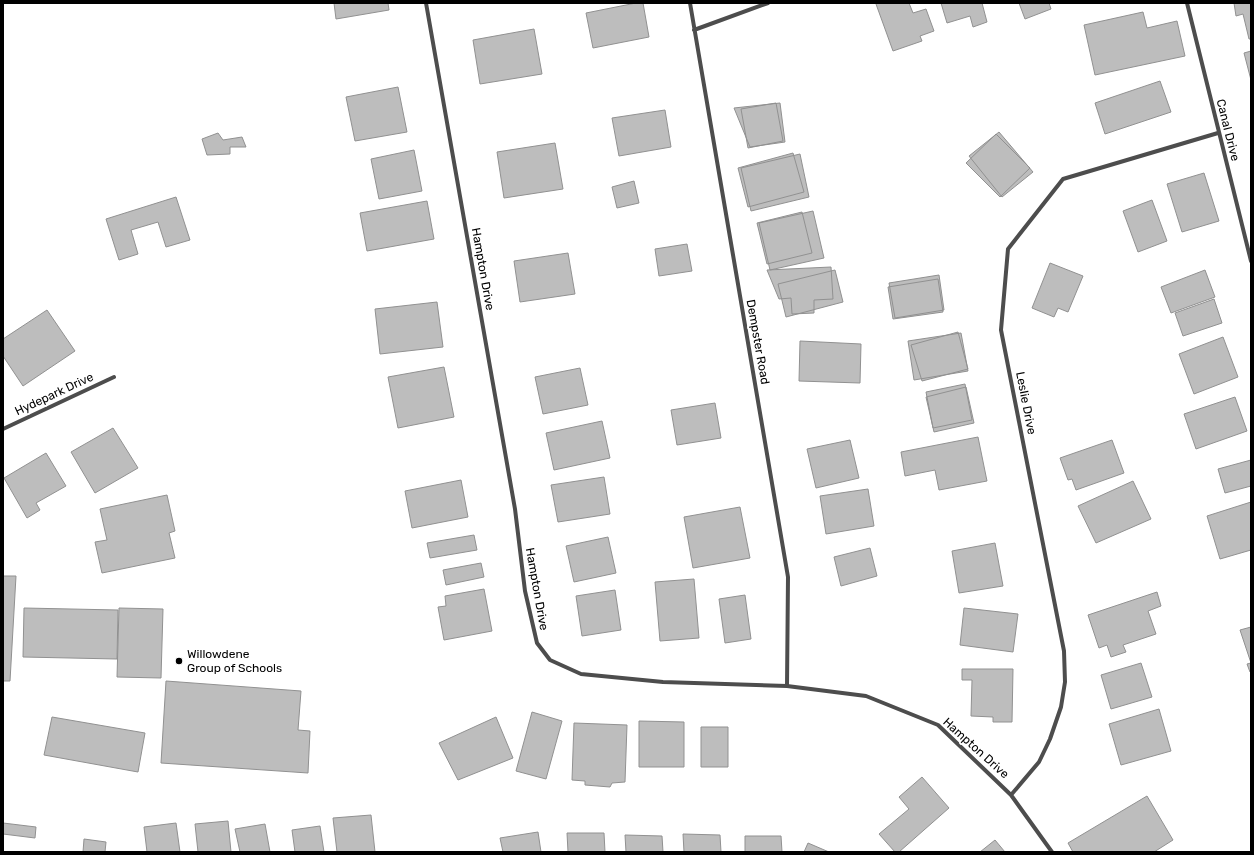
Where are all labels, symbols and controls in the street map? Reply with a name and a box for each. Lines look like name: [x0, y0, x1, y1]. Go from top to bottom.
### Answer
street label: Canal Drive: [1214, 98, 1243, 163]
street label: Hampton Drive: [469, 227, 497, 312]
street label: Dempster Road: [744, 298, 772, 386]
street label: Hydepark Drive: [12, 370, 96, 418]
street label: Leslie Drive: [1013, 370, 1039, 436]
street label: Hampton Drive: [523, 547, 551, 632]
place label: Willowdene Group of Schools: [187, 647, 282, 675]
marker: Willowdene Group of Schools: [174, 656, 184, 666]
street label: Hampton Drive: [940, 715, 1012, 781]

